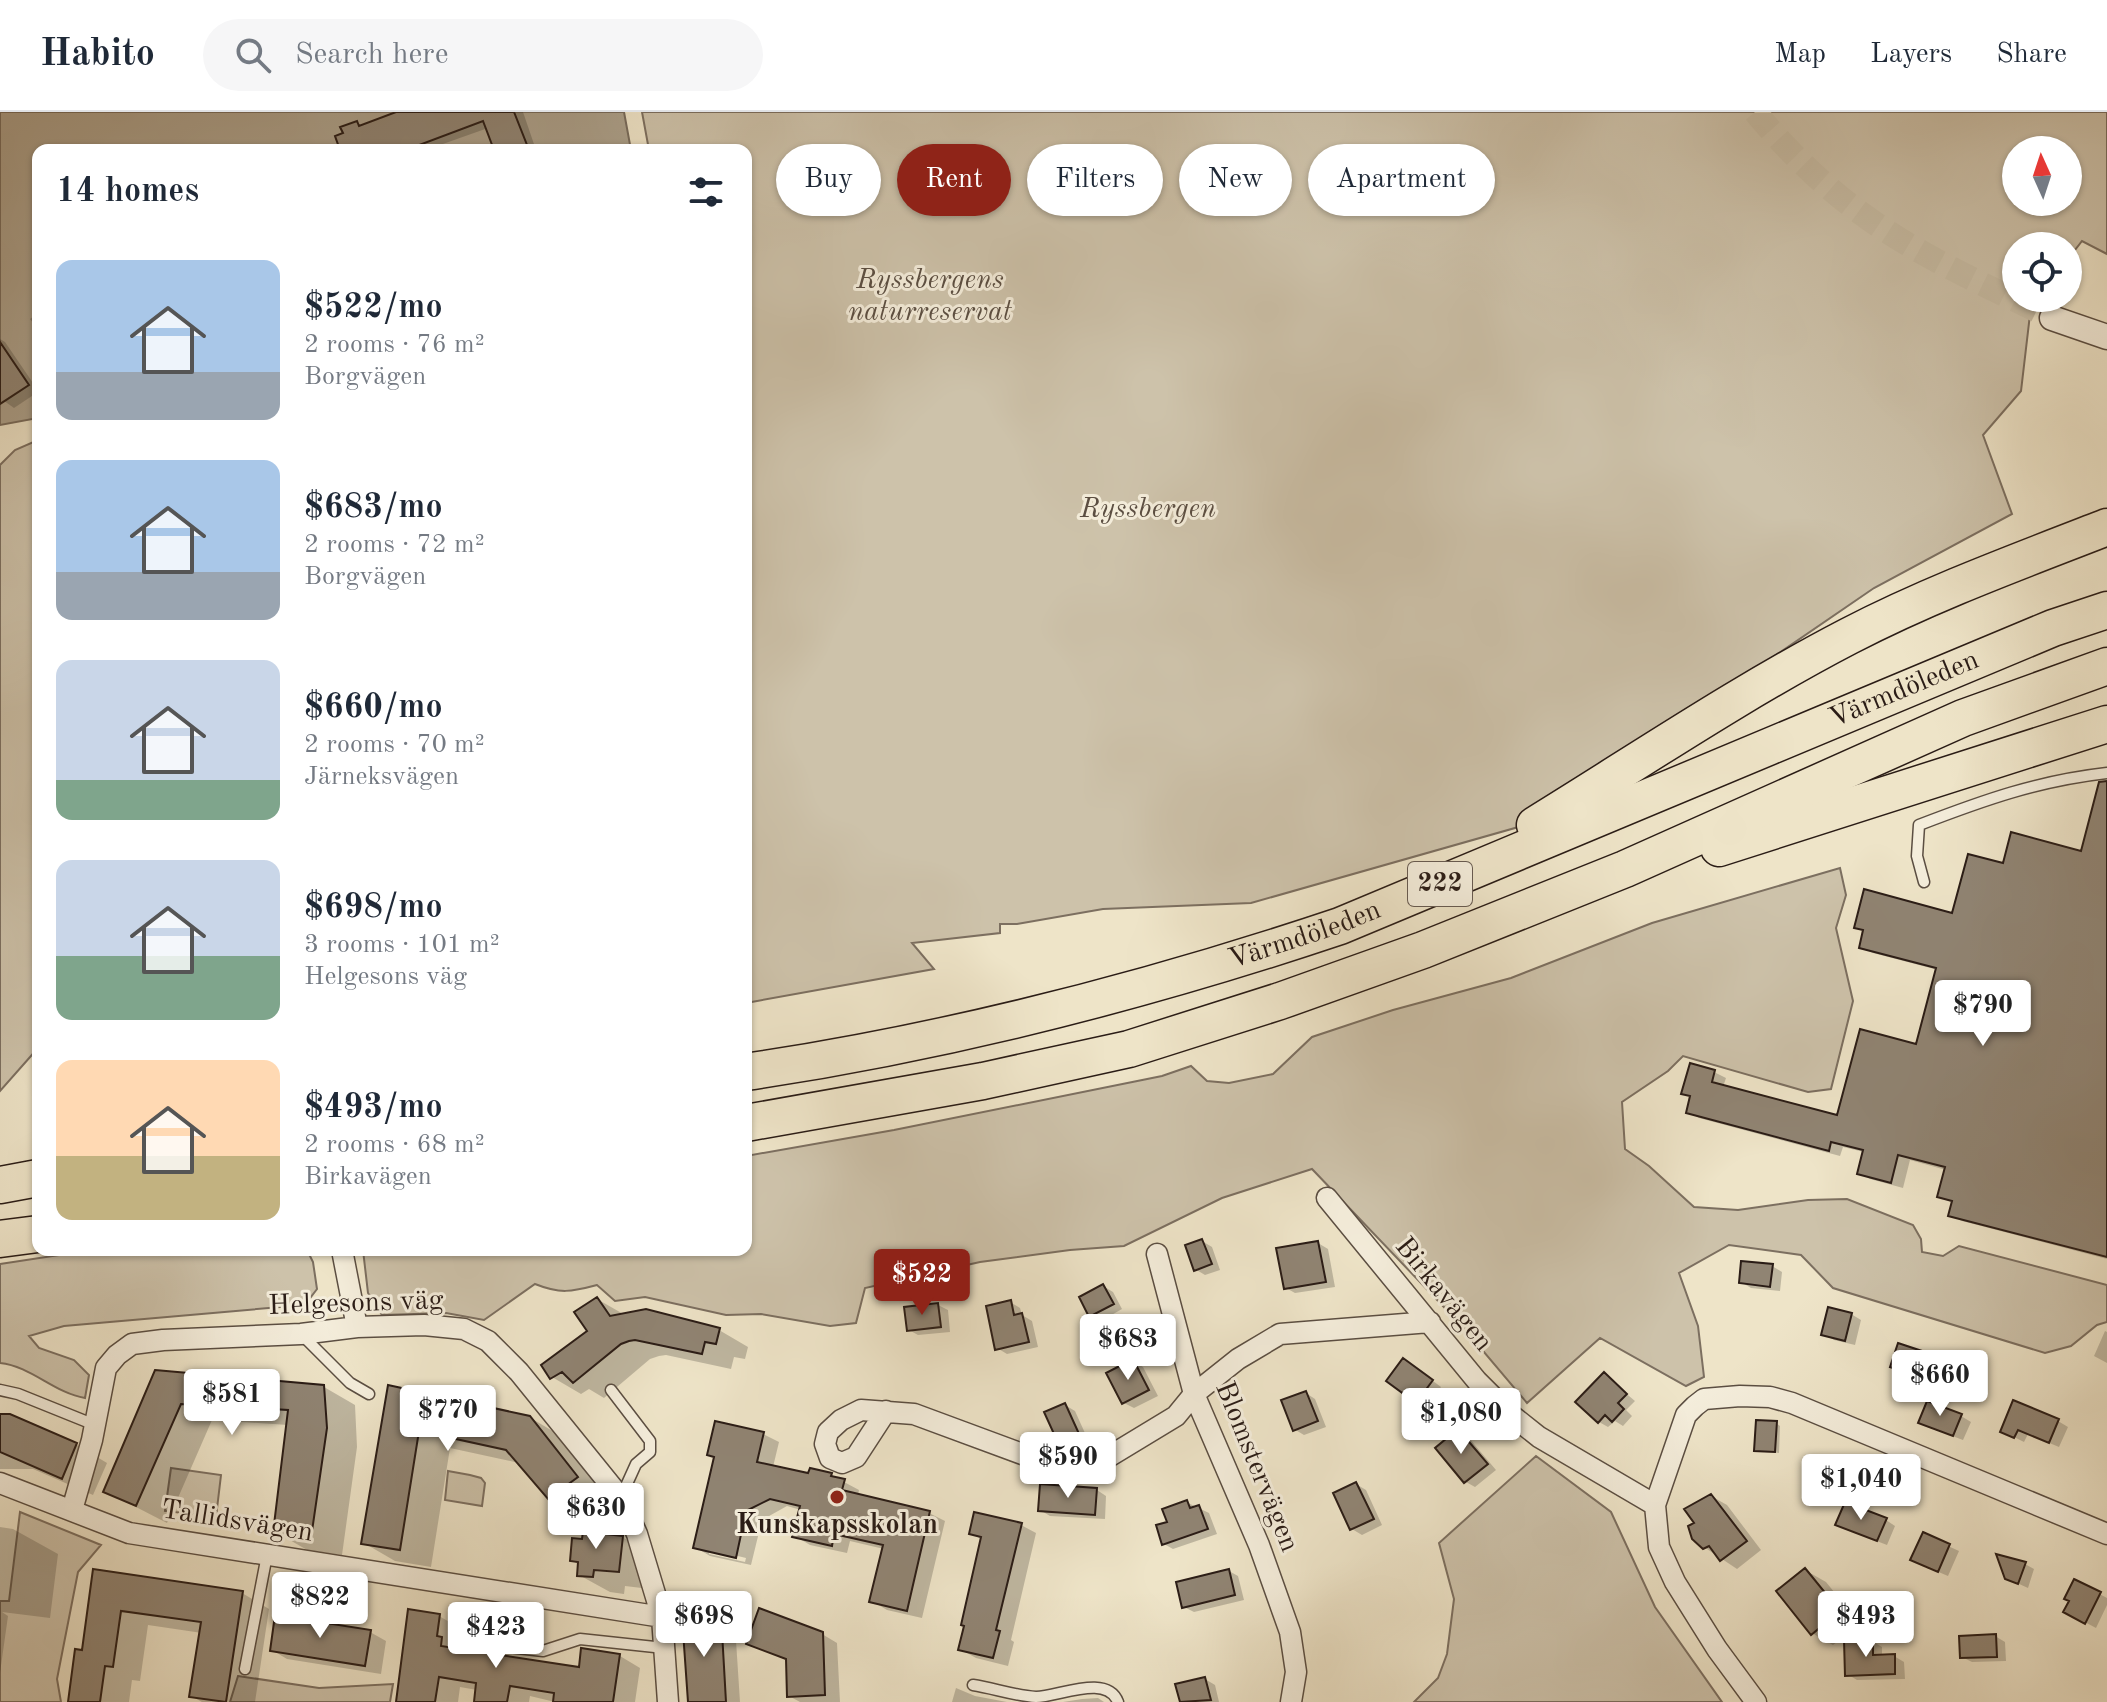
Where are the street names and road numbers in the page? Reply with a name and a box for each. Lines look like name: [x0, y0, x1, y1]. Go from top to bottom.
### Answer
street label: Värmdöleden: [1825, 647, 1983, 734]
road number: 222: [1408, 862, 1472, 906]
street label: Värmdöleden: [1225, 896, 1385, 975]
street label: Birkavägen: [1389, 1233, 1497, 1357]
street label: Helgesons väg: [268, 1287, 444, 1321]
street label: Blomstervägen: [1209, 1378, 1303, 1556]
street label: Tallidsvägen: [159, 1496, 315, 1548]

